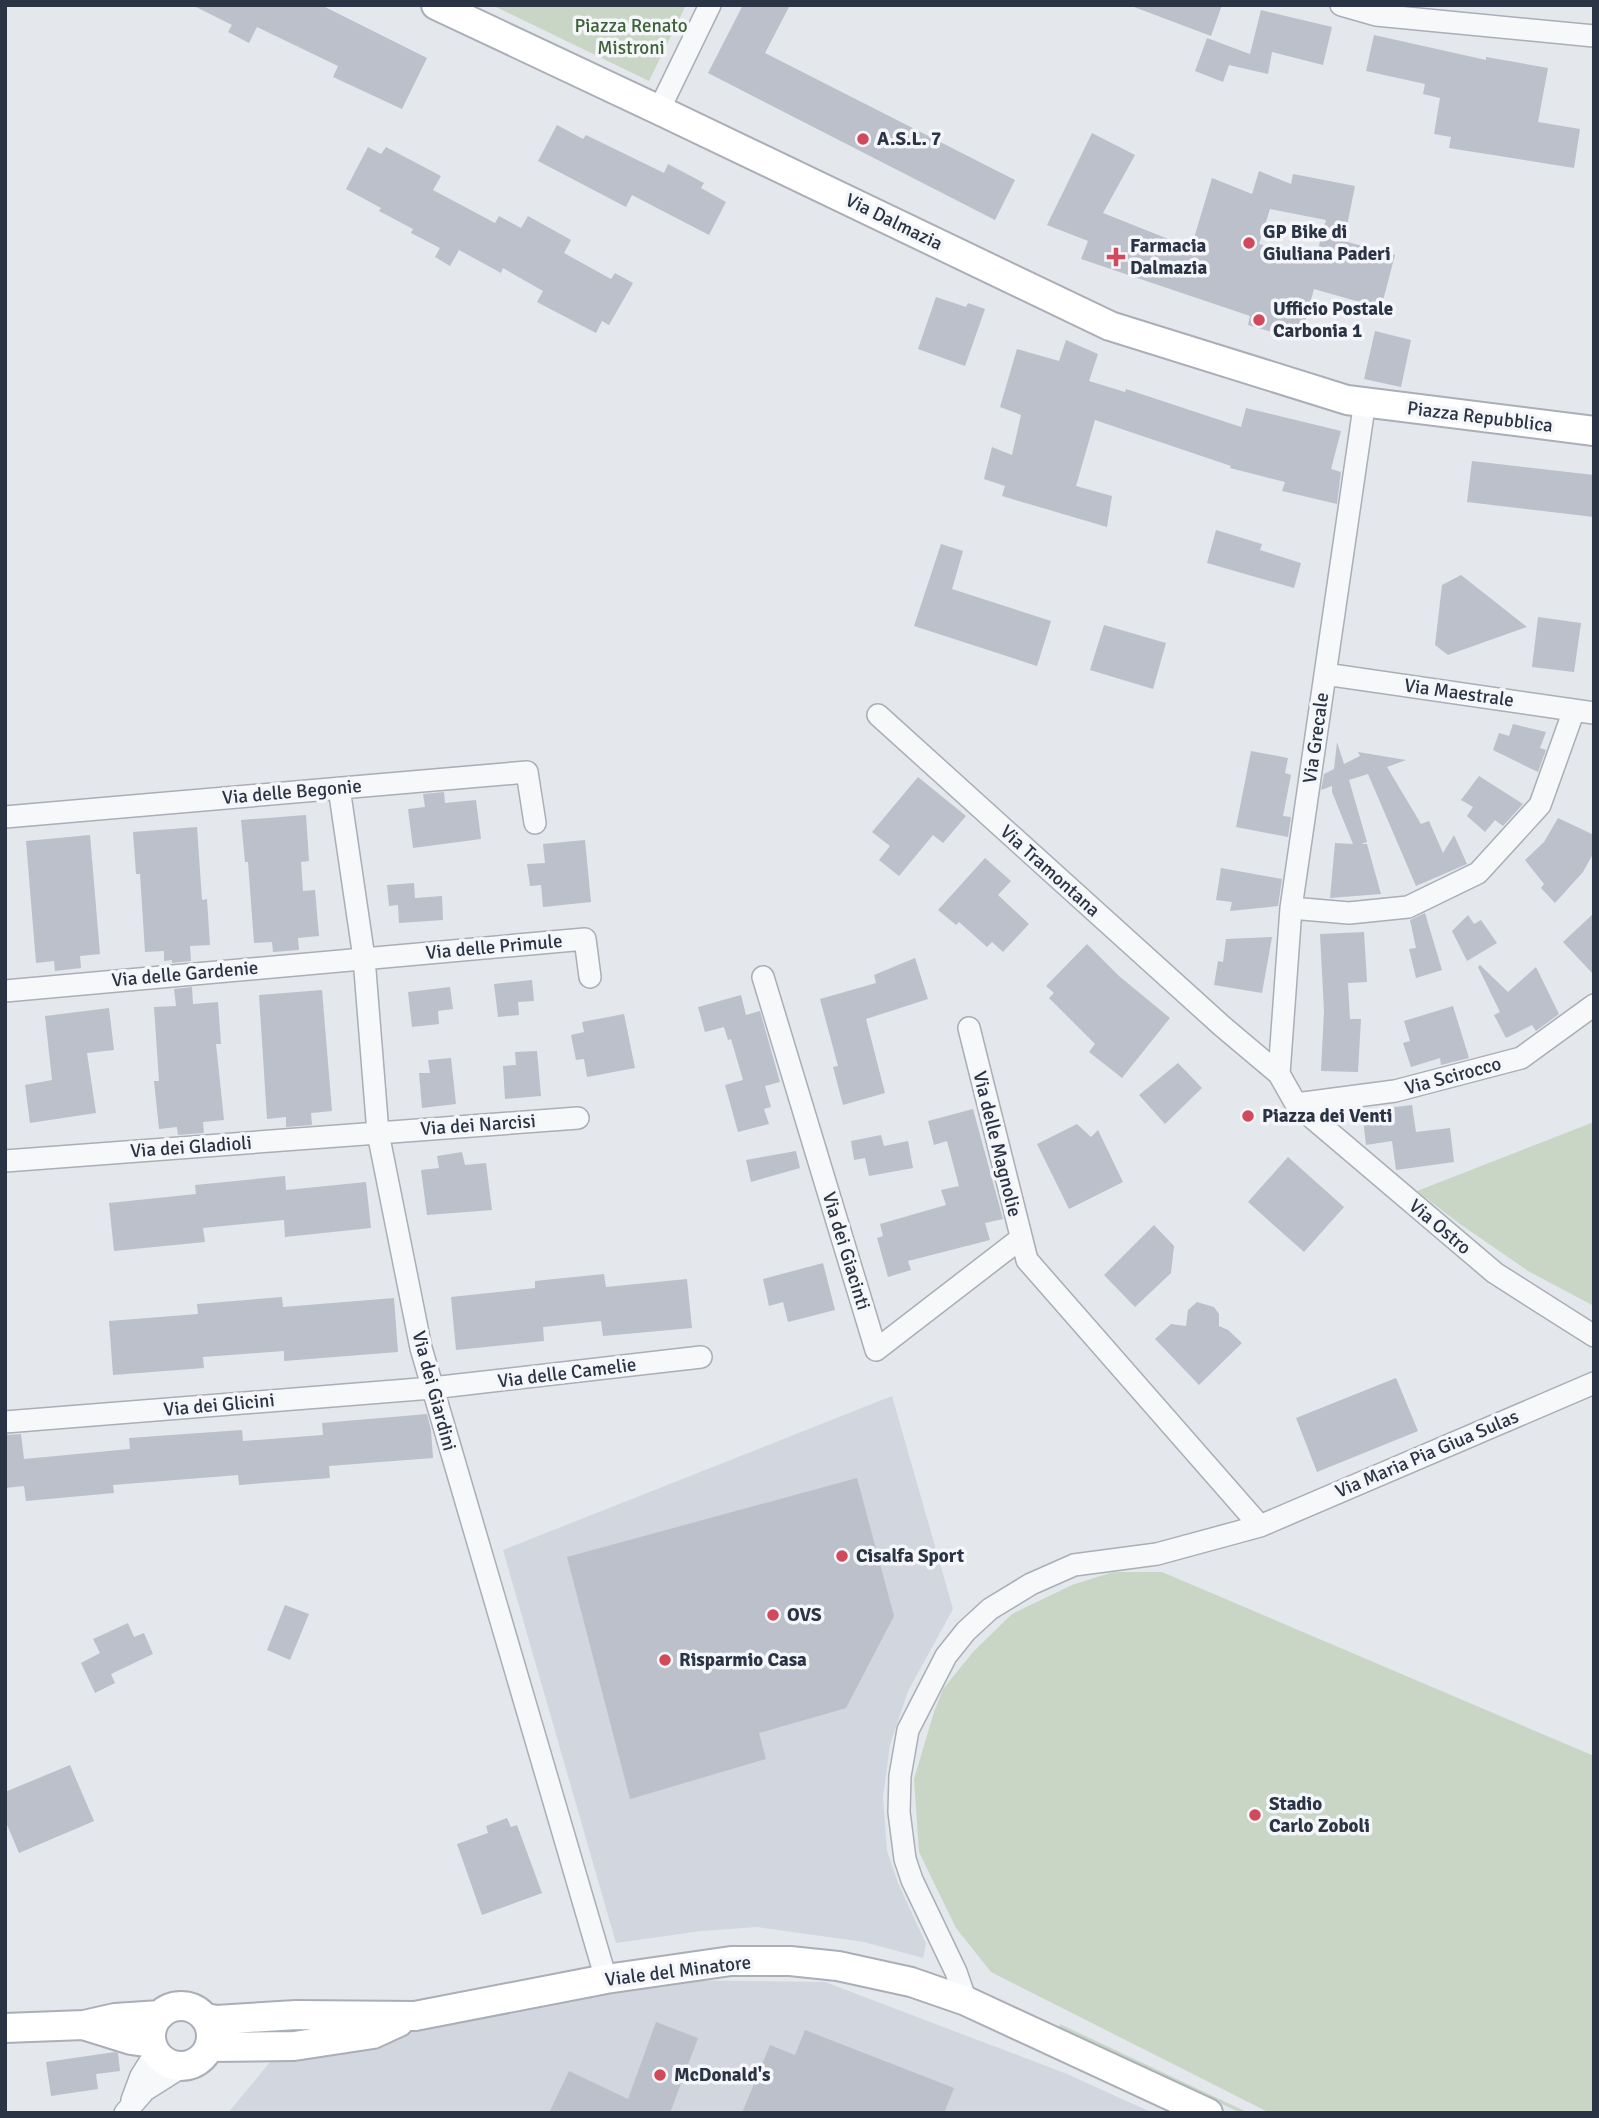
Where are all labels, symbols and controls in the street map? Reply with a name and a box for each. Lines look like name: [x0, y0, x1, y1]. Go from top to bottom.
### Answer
park label: Piazza Renato Mistroni: [574, 14, 688, 60]
place label: A.S.L. 7: [877, 127, 941, 151]
marker: A.S.L. 7: [855, 131, 871, 147]
street label: Via Dalmazia: [841, 188, 947, 256]
place label: GP Bike di Giuliana Paderi: [1263, 220, 1391, 266]
place label: Farmacia Dalmazia: [1130, 234, 1207, 280]
marker: GP Bike di Giuliana Paderi: [1241, 235, 1257, 251]
marker: Farmacia Dalmazia: [1108, 249, 1124, 265]
place label: Ufficio Postale Carbonia 1: [1273, 297, 1393, 343]
marker: Ufficio Postale Carbonia 1: [1251, 312, 1267, 328]
street label: Piazza Repubblica: [1406, 396, 1554, 438]
street label: Via Maestrale: [1403, 673, 1515, 713]
street label: Via Grecale: [1298, 691, 1334, 785]
street label: Via delle Begonie: [221, 774, 363, 810]
street label: Via Tramontana: [995, 820, 1105, 922]
street label: Via delle Primule: [425, 929, 563, 965]
street label: Via delle Gardenie: [111, 956, 259, 992]
street label: Via Scirocco: [1402, 1052, 1504, 1100]
street label: Via delle Magnolie: [967, 1069, 1027, 1219]
place label: Piazza dei Venti: [1262, 1104, 1392, 1128]
marker: Piazza dei Venti: [1240, 1108, 1256, 1124]
street label: Via dei Narcisi: [419, 1109, 537, 1141]
street label: Via dei Gladioli: [129, 1131, 253, 1163]
street label: Via dei Giacinti: [817, 1189, 875, 1313]
street label: Via Ostro: [1404, 1194, 1476, 1260]
street label: Via dei Giardini: [406, 1328, 462, 1454]
street label: Via delle Camelie: [496, 1353, 638, 1393]
street label: Via dei Glicini: [162, 1388, 276, 1422]
street label: Via Maria Pia Giua Sulas: [1332, 1404, 1522, 1504]
place label: Cisalfa Sport: [856, 1544, 964, 1568]
marker: Cisalfa Sport: [834, 1548, 850, 1564]
place label: OVS: [787, 1603, 822, 1627]
marker: OVS: [765, 1607, 781, 1623]
place label: Risparmio Casa: [679, 1648, 807, 1672]
marker: Risparmio Casa: [657, 1652, 673, 1668]
place label: Stadio Carlo Zoboli: [1269, 1792, 1370, 1838]
marker: Stadio Carlo Zoboli: [1247, 1807, 1263, 1823]
street label: Viale del Minatore: [604, 1950, 752, 1992]
place label: McDonald's: [674, 2063, 770, 2087]
marker: McDonald's: [652, 2067, 668, 2083]

